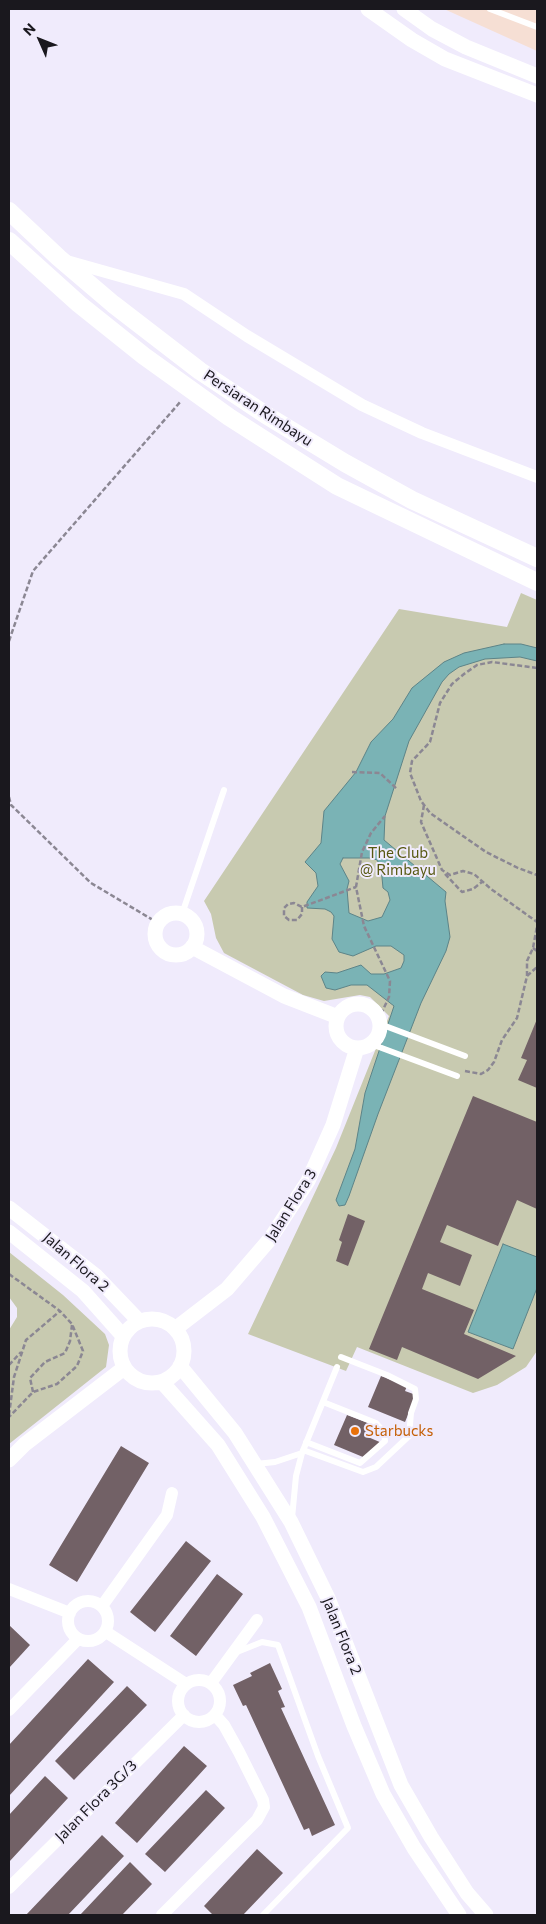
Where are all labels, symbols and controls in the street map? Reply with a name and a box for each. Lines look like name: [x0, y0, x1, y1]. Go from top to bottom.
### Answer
north arrow: [15, 15, 65, 65]
text: N: [19, 20, 39, 39]
street label: Persiaran Rimbayu: [200, 366, 316, 450]
park label: The Club @ Rimbayu: [360, 844, 436, 879]
street label: Jalan Flora 3: [262, 1166, 320, 1244]
street label: Jalan Flora 2: [39, 1228, 113, 1296]
place label: Starbucks: [365, 1422, 433, 1440]
marker: Starbucks: [349, 1425, 361, 1437]
street label: Jalan Flora 2: [318, 1595, 366, 1677]
street label: Jalan Flora 3G/3: [51, 1756, 141, 1846]

